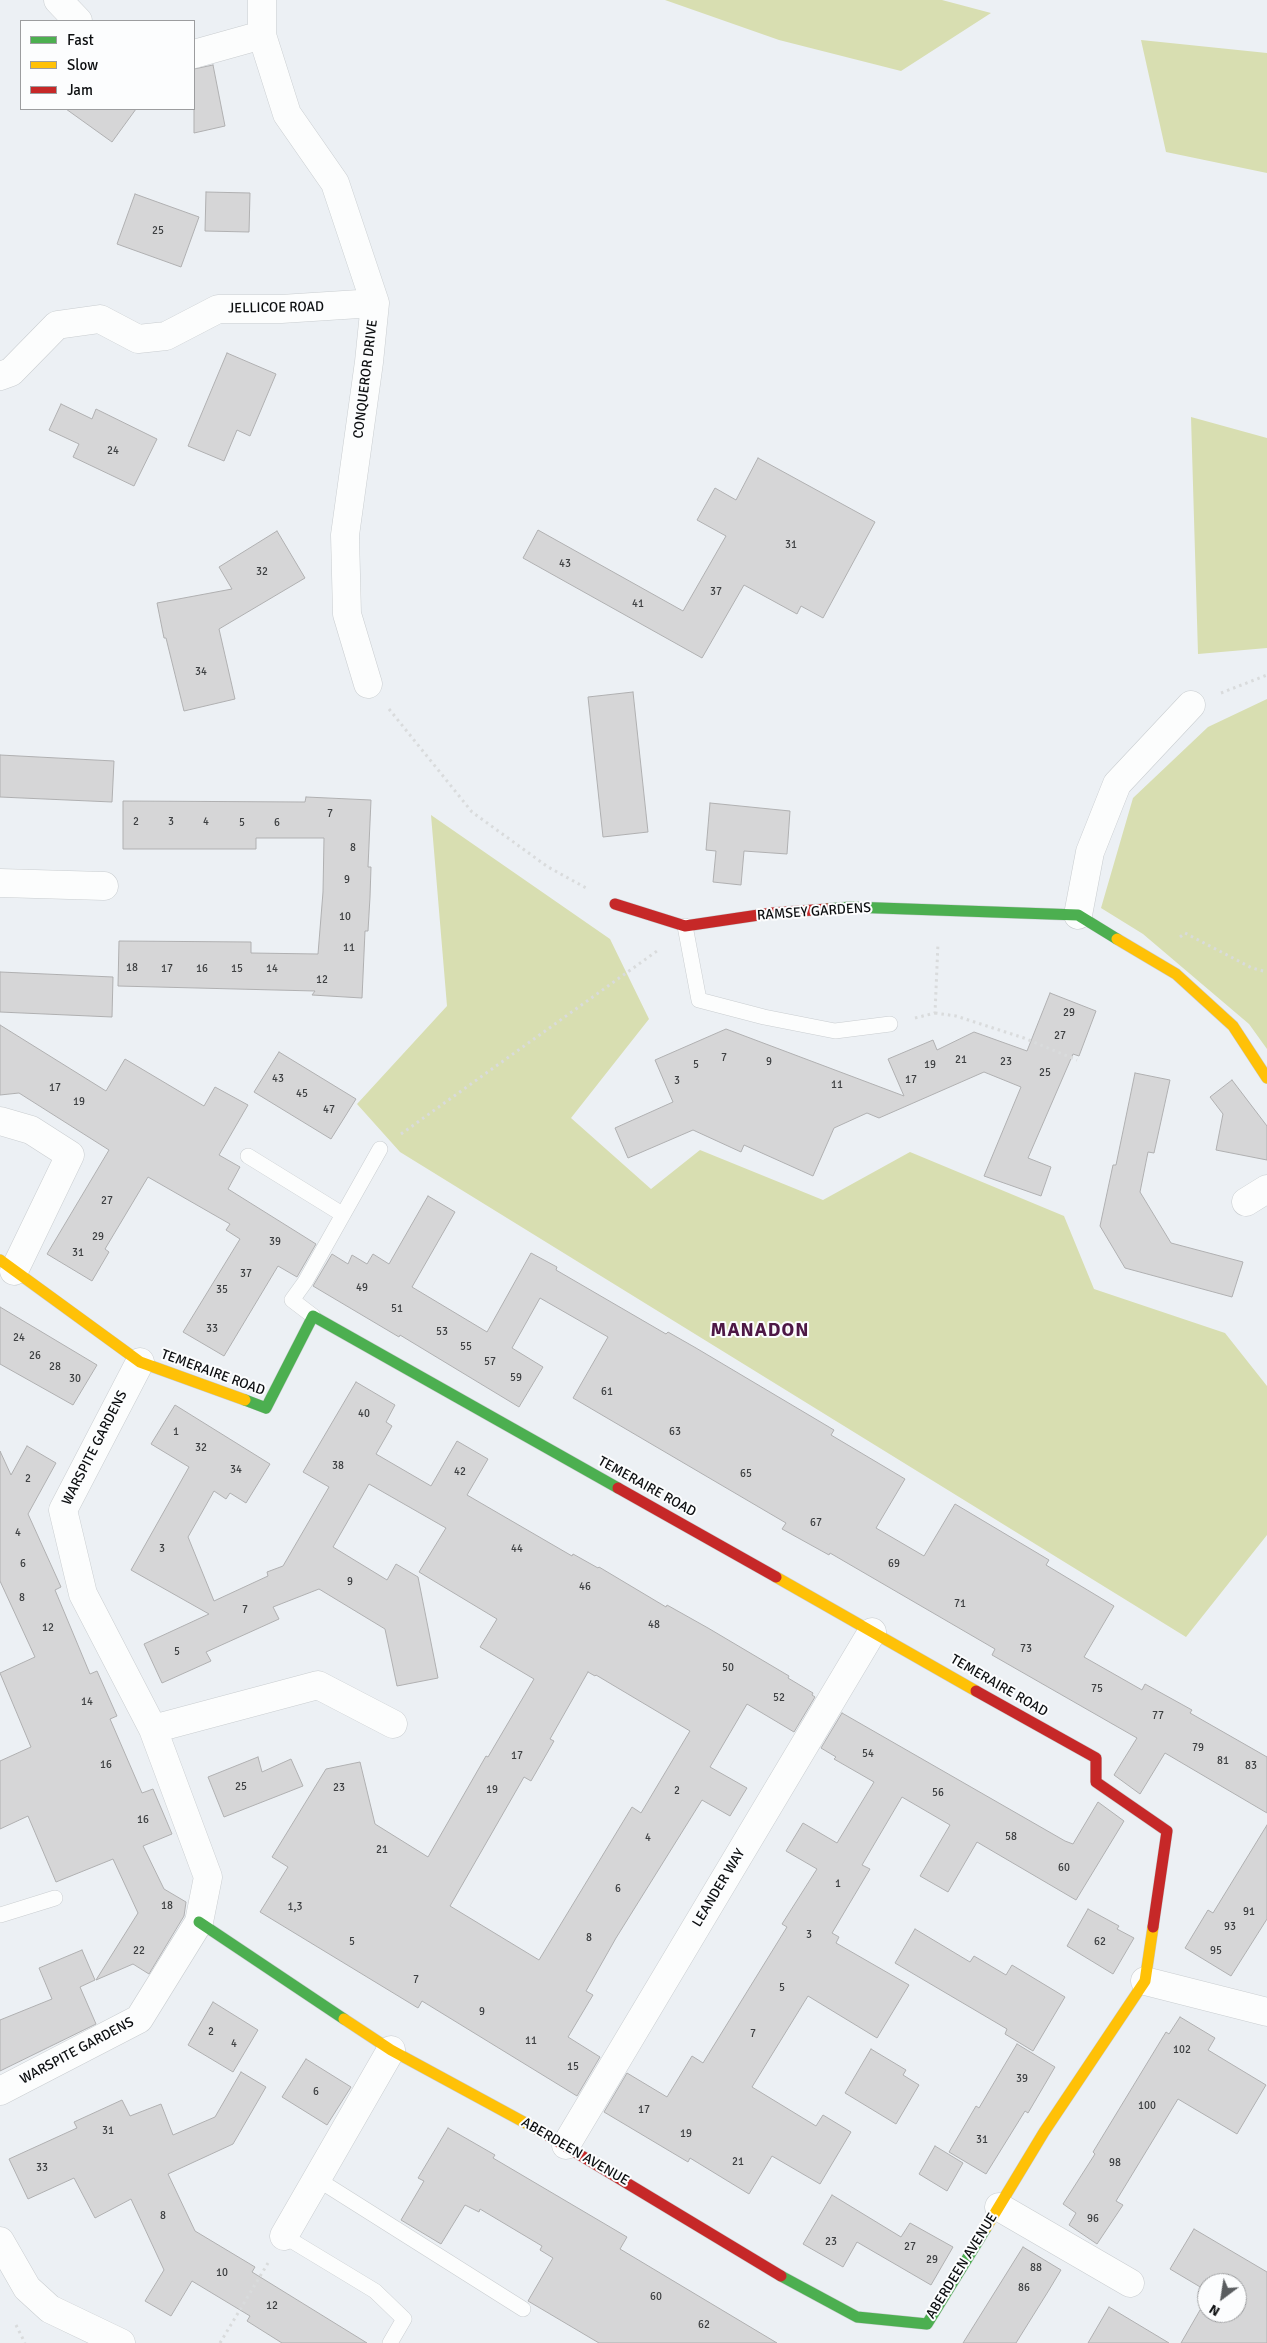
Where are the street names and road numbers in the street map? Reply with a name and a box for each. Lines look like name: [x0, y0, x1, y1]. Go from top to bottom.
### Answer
street label: JELLICOE ROAD: [228, 299, 324, 317]
street label: CONQUEROR DRIVE: [350, 318, 382, 440]
street label: RAMSEY GARDENS: [756, 900, 872, 924]
street label: TEMERAIRE ROAD: [159, 1346, 267, 1400]
street label: WARSPITE GARDENS: [59, 1388, 131, 1508]
street label: TEMERAIRE ROAD: [595, 1453, 699, 1521]
street label: TEMERAIRE ROAD: [947, 1651, 1051, 1721]
street label: LEANDER WAY: [689, 1846, 749, 1930]
street label: WARSPITE GARDENS: [17, 2014, 137, 2088]
street label: ABERDEEN AVENUE: [518, 2114, 632, 2190]
street label: ABERDEEN AVENUE: [923, 2210, 1001, 2322]

